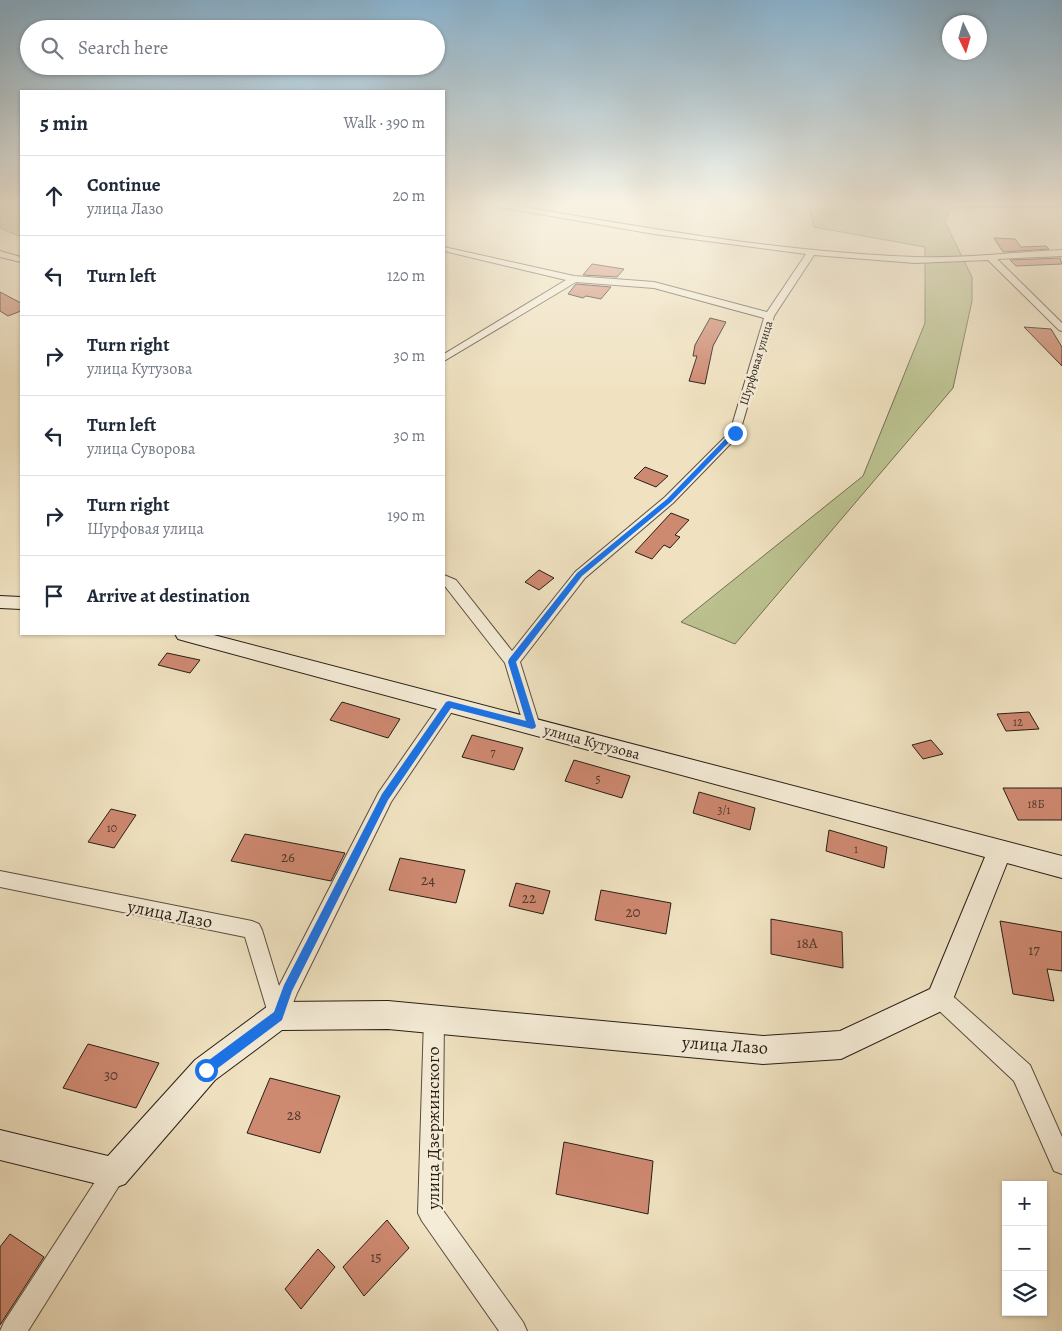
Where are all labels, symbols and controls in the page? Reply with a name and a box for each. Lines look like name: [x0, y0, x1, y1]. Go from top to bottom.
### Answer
north arrow: [942, 15, 987, 60]
search box: [20, 20, 445, 75]
icon: search: [38, 34, 66, 62]
text: Search here: [78, 35, 168, 61]
text: 5 min: [40, 109, 88, 137]
text: Walk · 390 m: [344, 112, 425, 134]
text: Continue: [87, 172, 161, 198]
icon: ahead: [40, 182, 68, 210]
text: 20 m: [392, 185, 425, 207]
text: улица Лазо: [87, 198, 163, 220]
icon: left: [40, 262, 68, 290]
text: Turn left: [87, 263, 156, 289]
text: 120 m: [387, 265, 425, 287]
street label: Шурфовая улица: [736, 318, 777, 407]
text: Turn right: [87, 332, 169, 358]
icon: right: [40, 342, 68, 370]
text: 30 m: [393, 345, 425, 367]
text: улица Кутузова: [87, 358, 192, 380]
text: Turn left: [87, 412, 156, 438]
icon: left: [40, 422, 68, 450]
route end: [724, 422, 747, 445]
text: 30 m: [393, 425, 425, 447]
text: улица Суворова: [87, 438, 195, 460]
text: Turn right: [87, 492, 169, 518]
icon: right: [40, 502, 68, 530]
text: 190 m: [387, 505, 425, 527]
text: Шурфовая улица: [87, 518, 204, 540]
icon: arrive: [40, 582, 68, 610]
text: Arrive at destination: [87, 583, 250, 609]
house number: 12: [1013, 714, 1023, 730]
street label: улица Кутузова: [541, 719, 642, 764]
house number: 7: [490, 744, 496, 760]
house number: 5: [595, 771, 601, 787]
house number: 18Б: [1027, 796, 1045, 812]
house number: 3/1: [717, 802, 731, 818]
house number: 10: [107, 820, 117, 836]
house number: 1: [854, 841, 858, 857]
house number: 26: [281, 847, 295, 867]
house number: 24: [421, 870, 435, 890]
house number: 22: [522, 888, 536, 908]
street label: улица Лазо: [125, 894, 215, 934]
house number: 20: [625, 902, 641, 922]
house number: 18А: [796, 933, 818, 953]
house number: 17: [1028, 940, 1040, 960]
street label: улица Лазо: [680, 1030, 769, 1060]
street label: улица Дзержинского: [421, 1046, 445, 1211]
route start: [195, 1059, 218, 1082]
house number: 30: [104, 1065, 118, 1085]
house number: 28: [287, 1105, 301, 1125]
map controls: [1002, 1181, 1047, 1316]
button: +: [1002, 1181, 1047, 1226]
button: −: [1002, 1226, 1047, 1271]
house number: 15: [370, 1247, 382, 1267]
button: layers: [1002, 1271, 1047, 1316]

